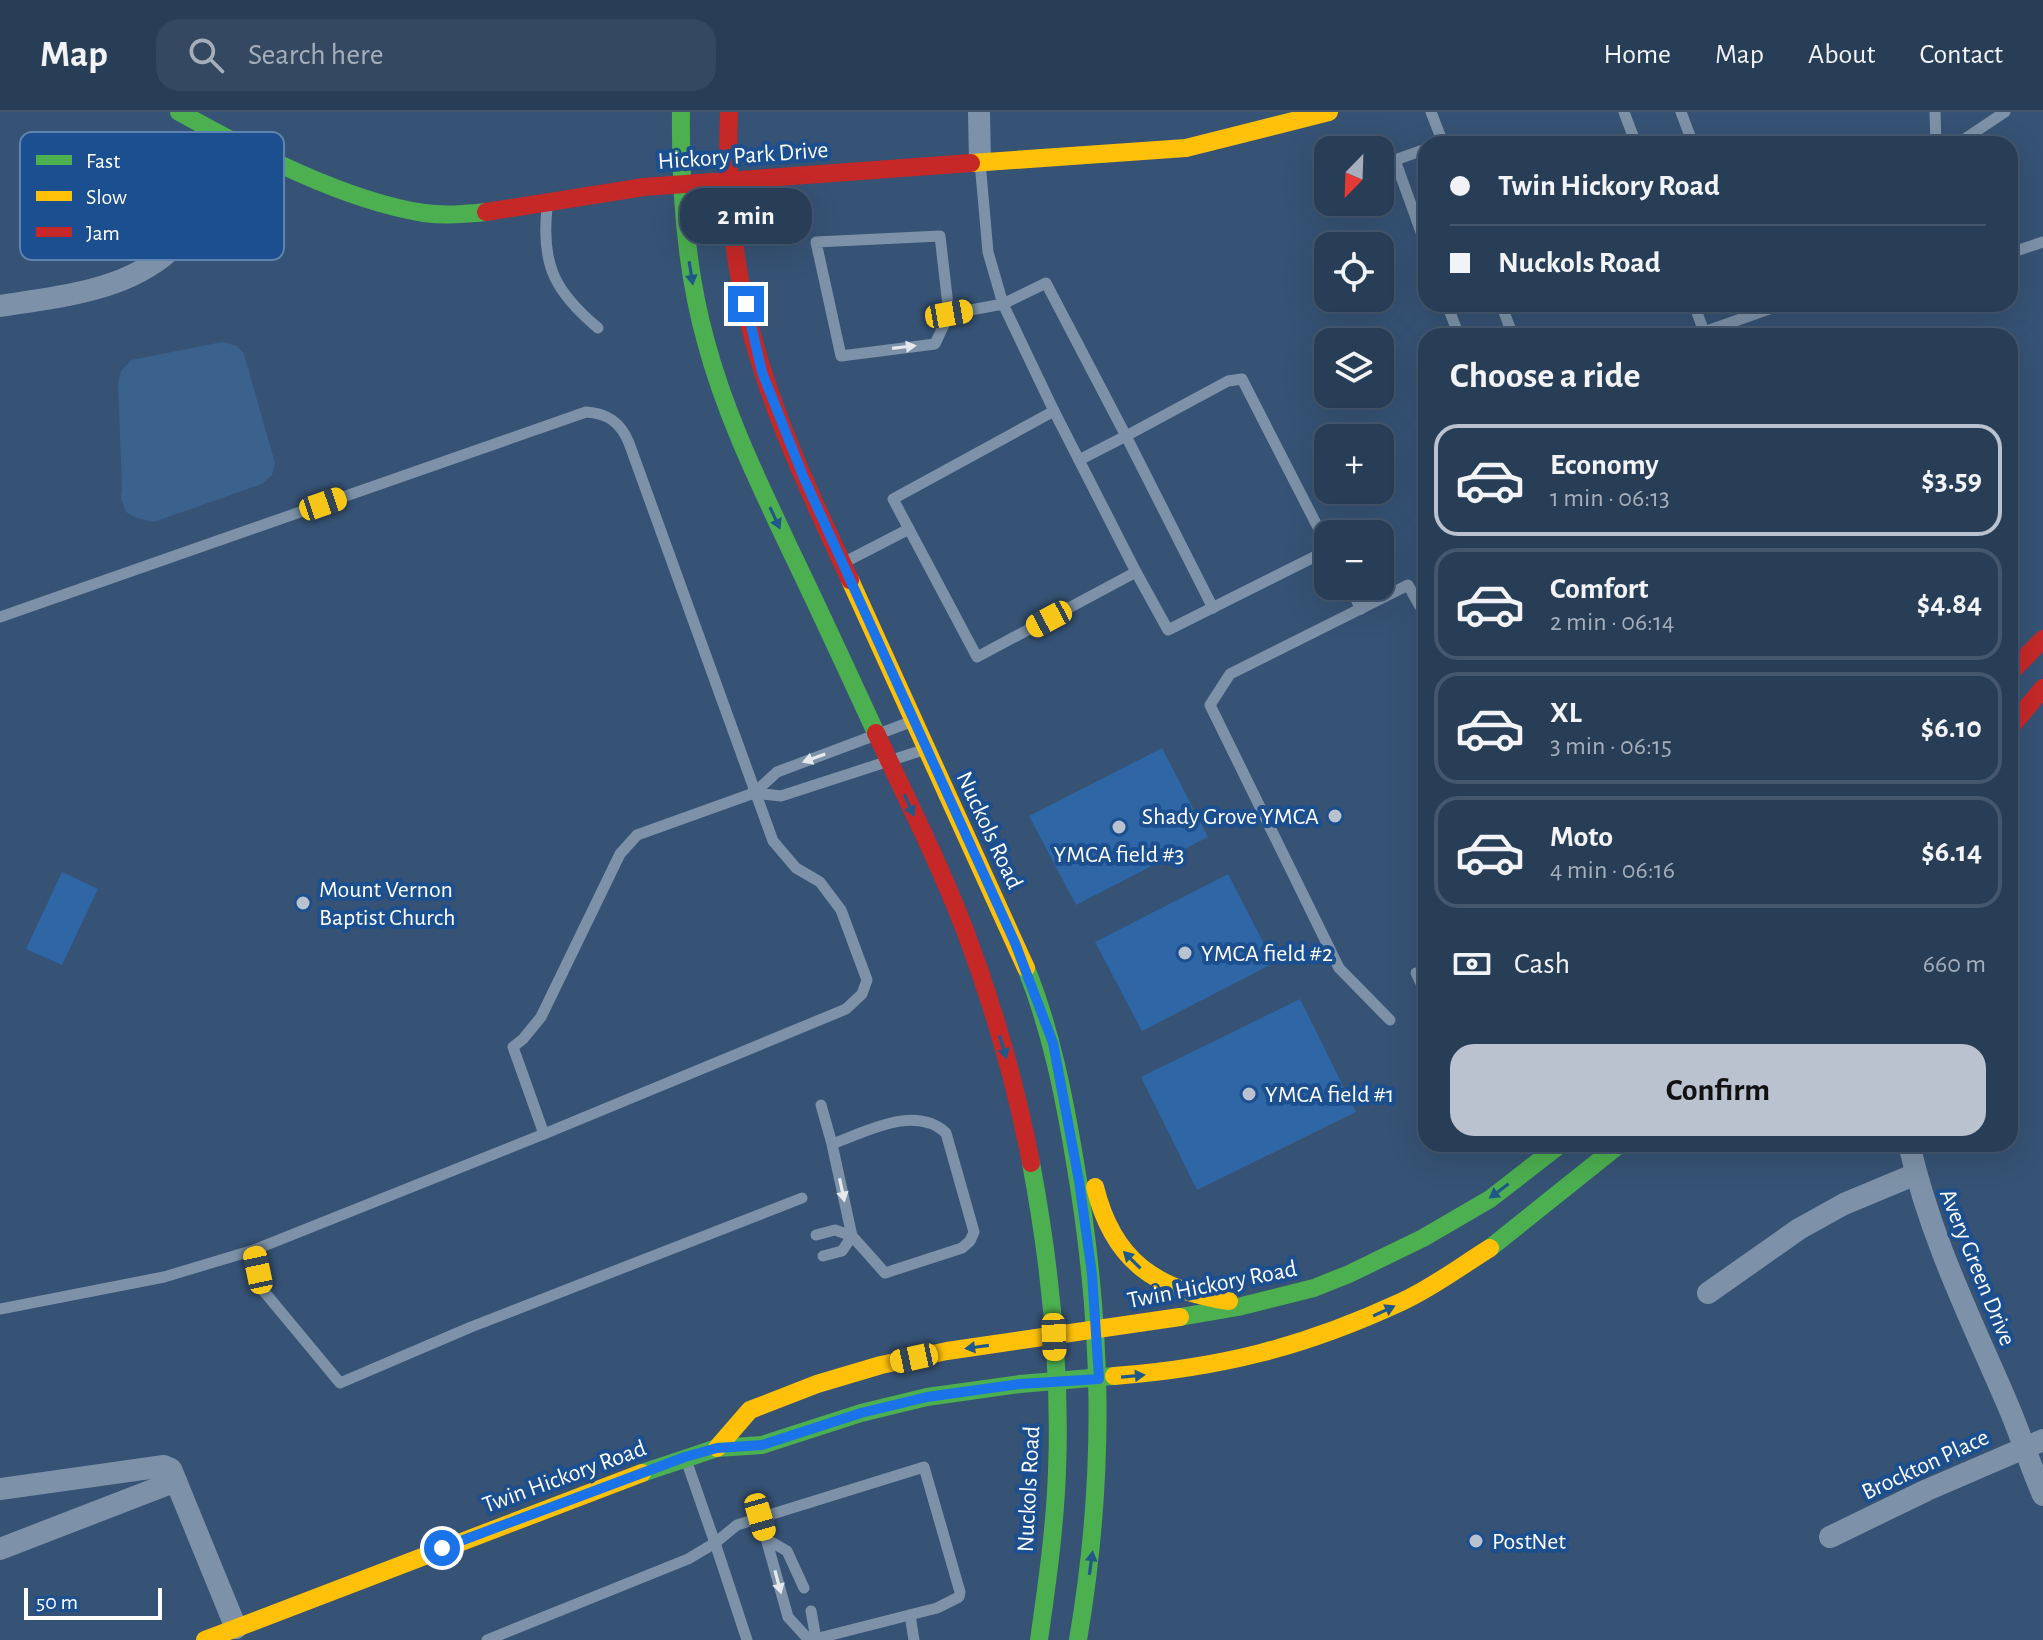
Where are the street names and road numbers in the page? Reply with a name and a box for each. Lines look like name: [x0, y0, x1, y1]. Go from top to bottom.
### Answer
street label: Hickory Park Drive: [657, 138, 829, 174]
street label: Nuckols Road: [951, 768, 1027, 893]
street label: Avery Green Drive: [1935, 1186, 2019, 1349]
street label: Twin Hickory Road: [1125, 1257, 1299, 1313]
street label: Nuckols Road: [1014, 1425, 1044, 1553]
street label: Brockton Place: [1858, 1425, 1993, 1505]
street label: Twin Hickory Road: [479, 1436, 649, 1518]

